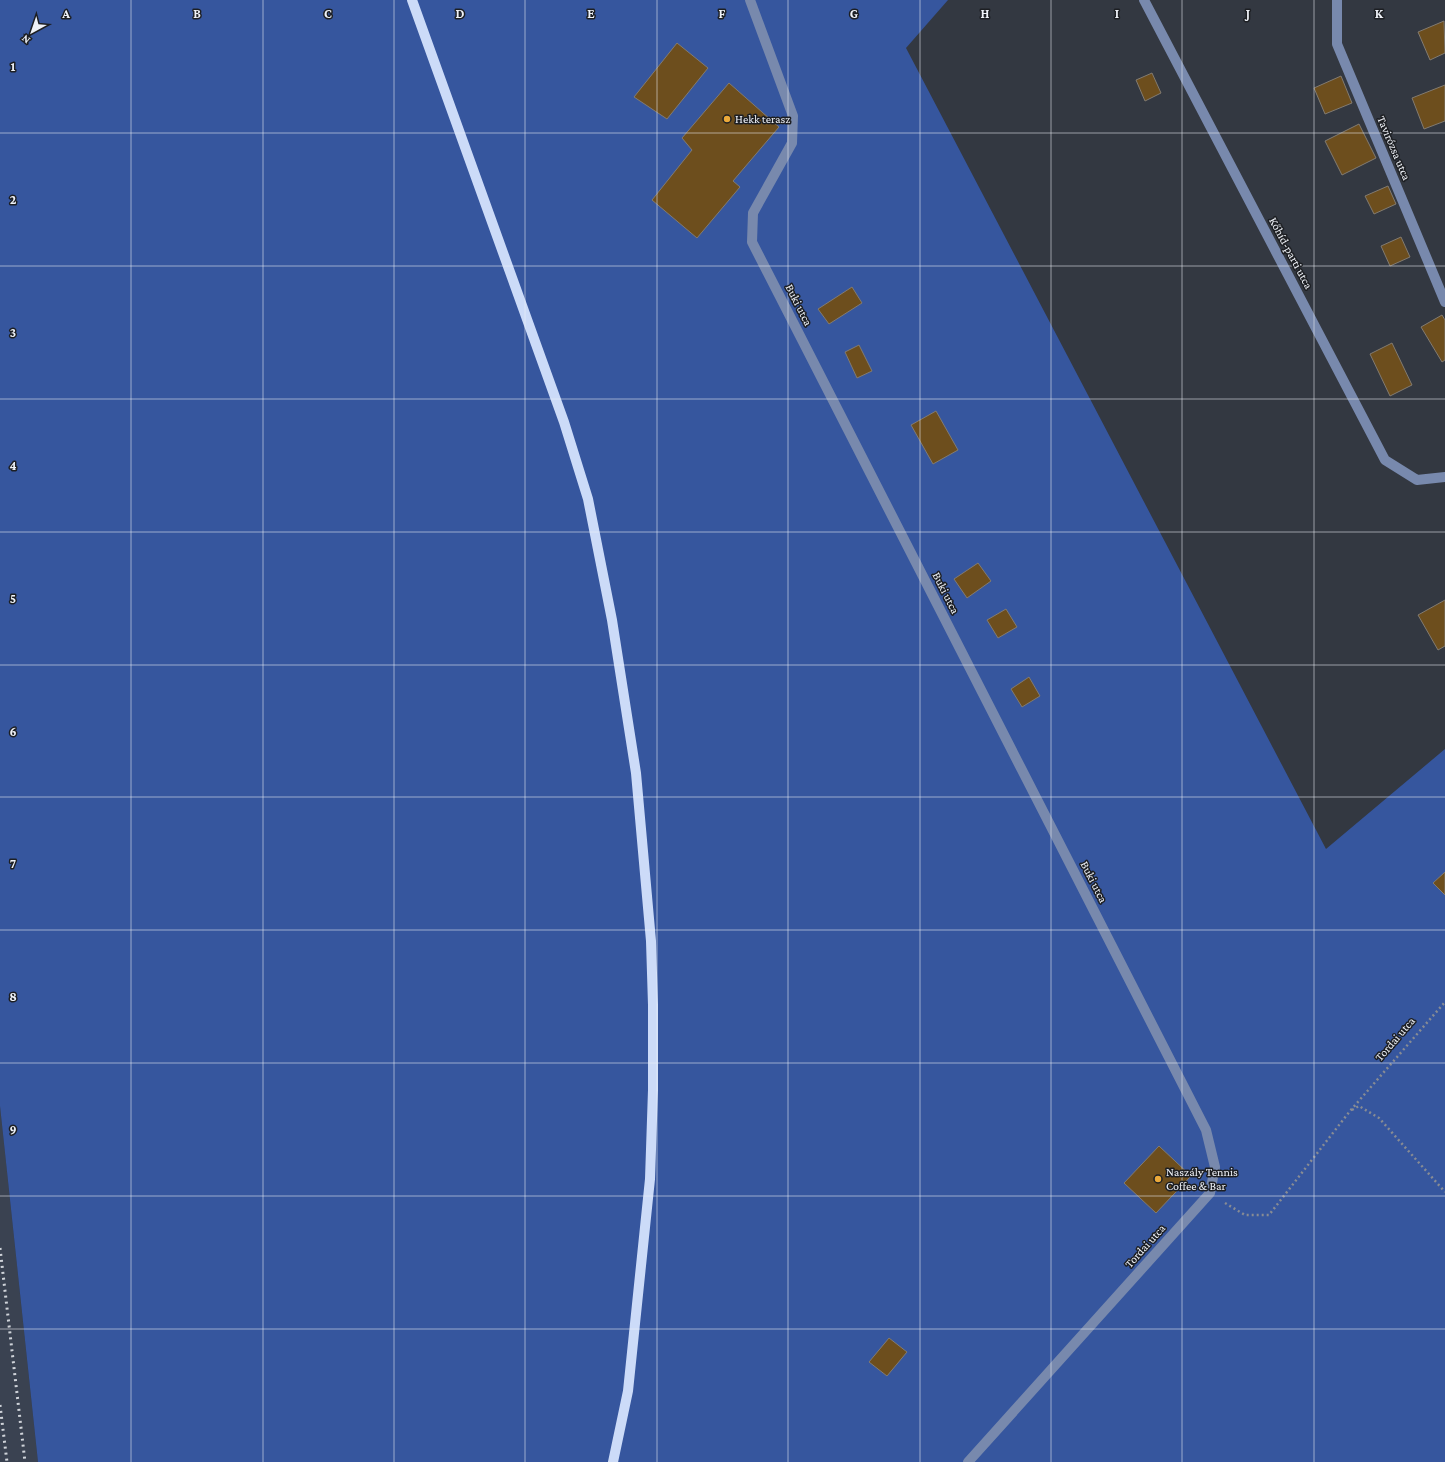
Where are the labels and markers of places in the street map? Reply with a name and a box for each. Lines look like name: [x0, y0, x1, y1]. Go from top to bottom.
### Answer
place label: Hekk terasz: [735, 112, 790, 126]
marker: Hekk terasz: [722, 114, 732, 124]
place label: Naszály Tennis Coffee & Bar: [1166, 1165, 1238, 1193]
marker: Naszály Tennis Coffee & Bar: [1153, 1174, 1163, 1184]

